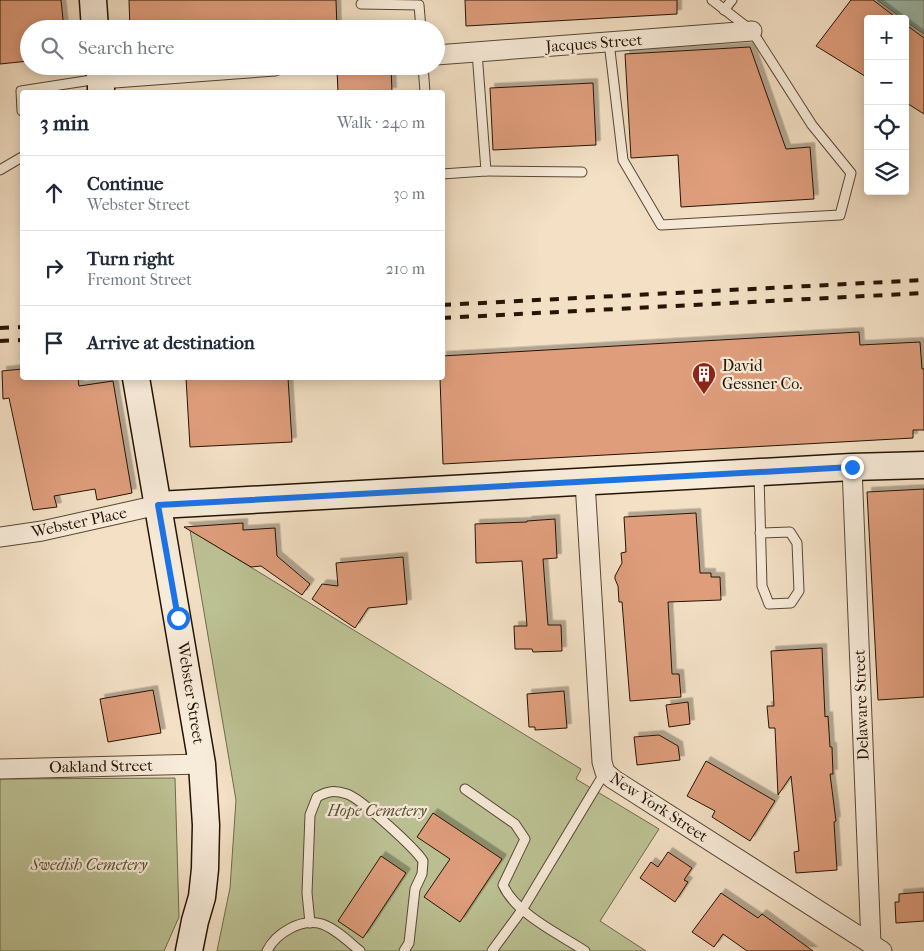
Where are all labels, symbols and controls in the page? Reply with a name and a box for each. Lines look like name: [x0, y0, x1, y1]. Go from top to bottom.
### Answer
map controls: [864, 15, 909, 195]
button: +: [864, 15, 909, 60]
search box: [20, 20, 445, 75]
street label: Jacques Street: [543, 30, 643, 56]
icon: search: [38, 34, 66, 62]
text: Search here: [78, 37, 174, 59]
button: −: [864, 60, 909, 105]
button: locate: [864, 105, 909, 150]
text: 3 min: [40, 111, 89, 135]
text: Walk · 240 m: [337, 113, 425, 132]
button: layers: [864, 150, 909, 195]
text: Continue: [87, 173, 163, 195]
icon: ahead: [40, 179, 68, 207]
text: 30 m: [393, 184, 425, 203]
text: Webster Street: [87, 195, 190, 214]
text: Turn right: [87, 248, 174, 270]
icon: right: [40, 254, 68, 282]
text: 210 m: [386, 259, 425, 278]
text: Fremont Street: [87, 270, 192, 289]
icon: arrive: [40, 329, 68, 357]
text: Arrive at destination: [87, 332, 255, 354]
place label: David Gessner Co.: [722, 356, 802, 393]
building icon: David Gessner Co.: [691, 361, 717, 395]
route end: [841, 456, 864, 479]
street label: Webster Place: [29, 503, 129, 542]
route start: [167, 607, 190, 630]
street label: Webster Street: [173, 640, 208, 746]
street label: Delaware Street: [850, 649, 872, 761]
street label: Oakland Street: [49, 756, 153, 776]
street label: New York Street: [606, 768, 712, 846]
park label: Hope Cemetery: [326, 801, 427, 820]
park label: Swedish Cemetery: [30, 855, 148, 874]

